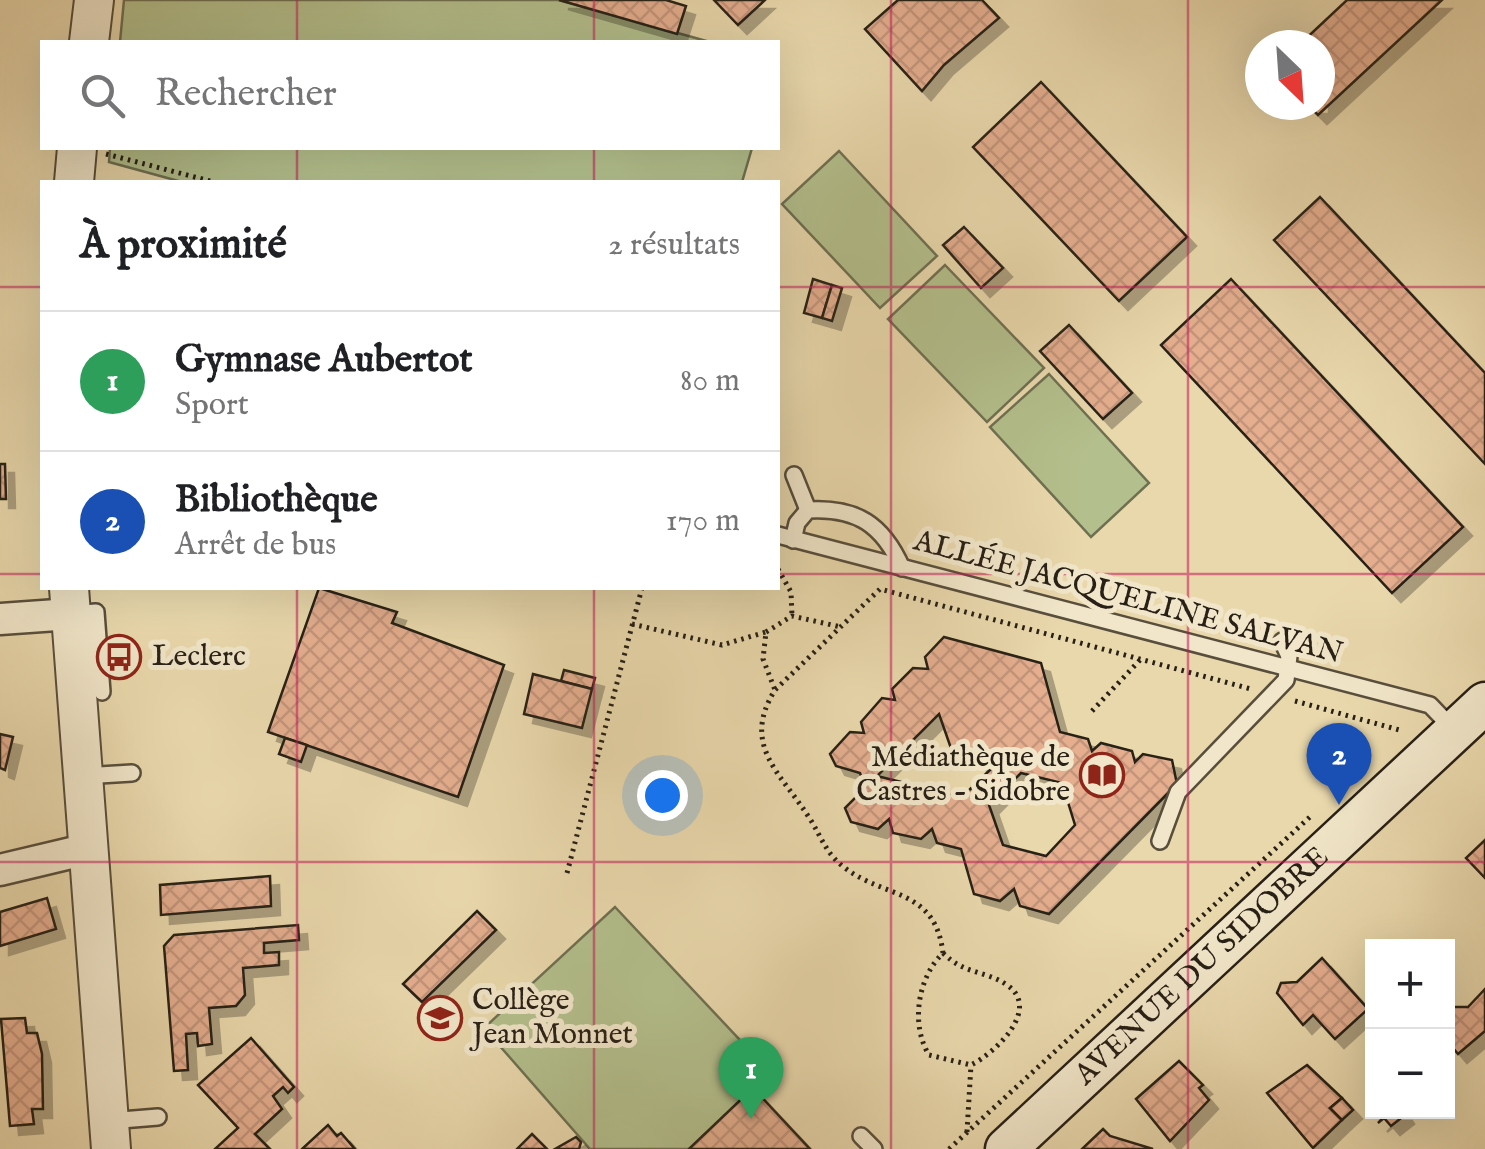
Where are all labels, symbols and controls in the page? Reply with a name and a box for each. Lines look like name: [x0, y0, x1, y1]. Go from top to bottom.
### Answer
north arrow: [1245, 30, 1335, 120]
search box: [40, 40, 780, 150]
icon: search: [75, 68, 130, 123]
text: Rechercher: [155, 71, 337, 119]
text: À proximité: [80, 219, 287, 272]
text: 2 résultats: [608, 225, 740, 266]
text: Gymnase Aubertot: [175, 337, 473, 385]
text: 1: [107, 361, 118, 402]
text: 80 m: [680, 361, 740, 402]
text: Sport: [175, 385, 249, 426]
text: Bibliothèque: [175, 477, 378, 525]
text: 2: [105, 501, 120, 542]
text: 170 m: [666, 501, 740, 542]
street label: ALLÉE JACQUELINE SALVAN: [908, 521, 1347, 674]
text: Arrêt de bus: [175, 525, 336, 566]
bus stop icon: Leclerc: [96, 634, 142, 680]
place label: Leclerc: [152, 638, 246, 676]
pin: 2: [1306, 722, 1372, 805]
place label: Médiathèque de Castres - Sidobre: [856, 739, 1070, 811]
library icon: Médiathèque de Castres - Sidobre: [1079, 752, 1125, 798]
your location: [637, 770, 688, 821]
street label: AVENUE DU SIDOBRE: [1066, 839, 1337, 1095]
map controls: [1365, 939, 1455, 1119]
button: +: [1365, 939, 1455, 1029]
place label: Collège Jean Monnet: [469, 982, 633, 1054]
school or university icon: Collège Jean Monnet: [417, 995, 463, 1041]
button: −: [1365, 1029, 1455, 1119]
pin: 1: [718, 1036, 784, 1119]

